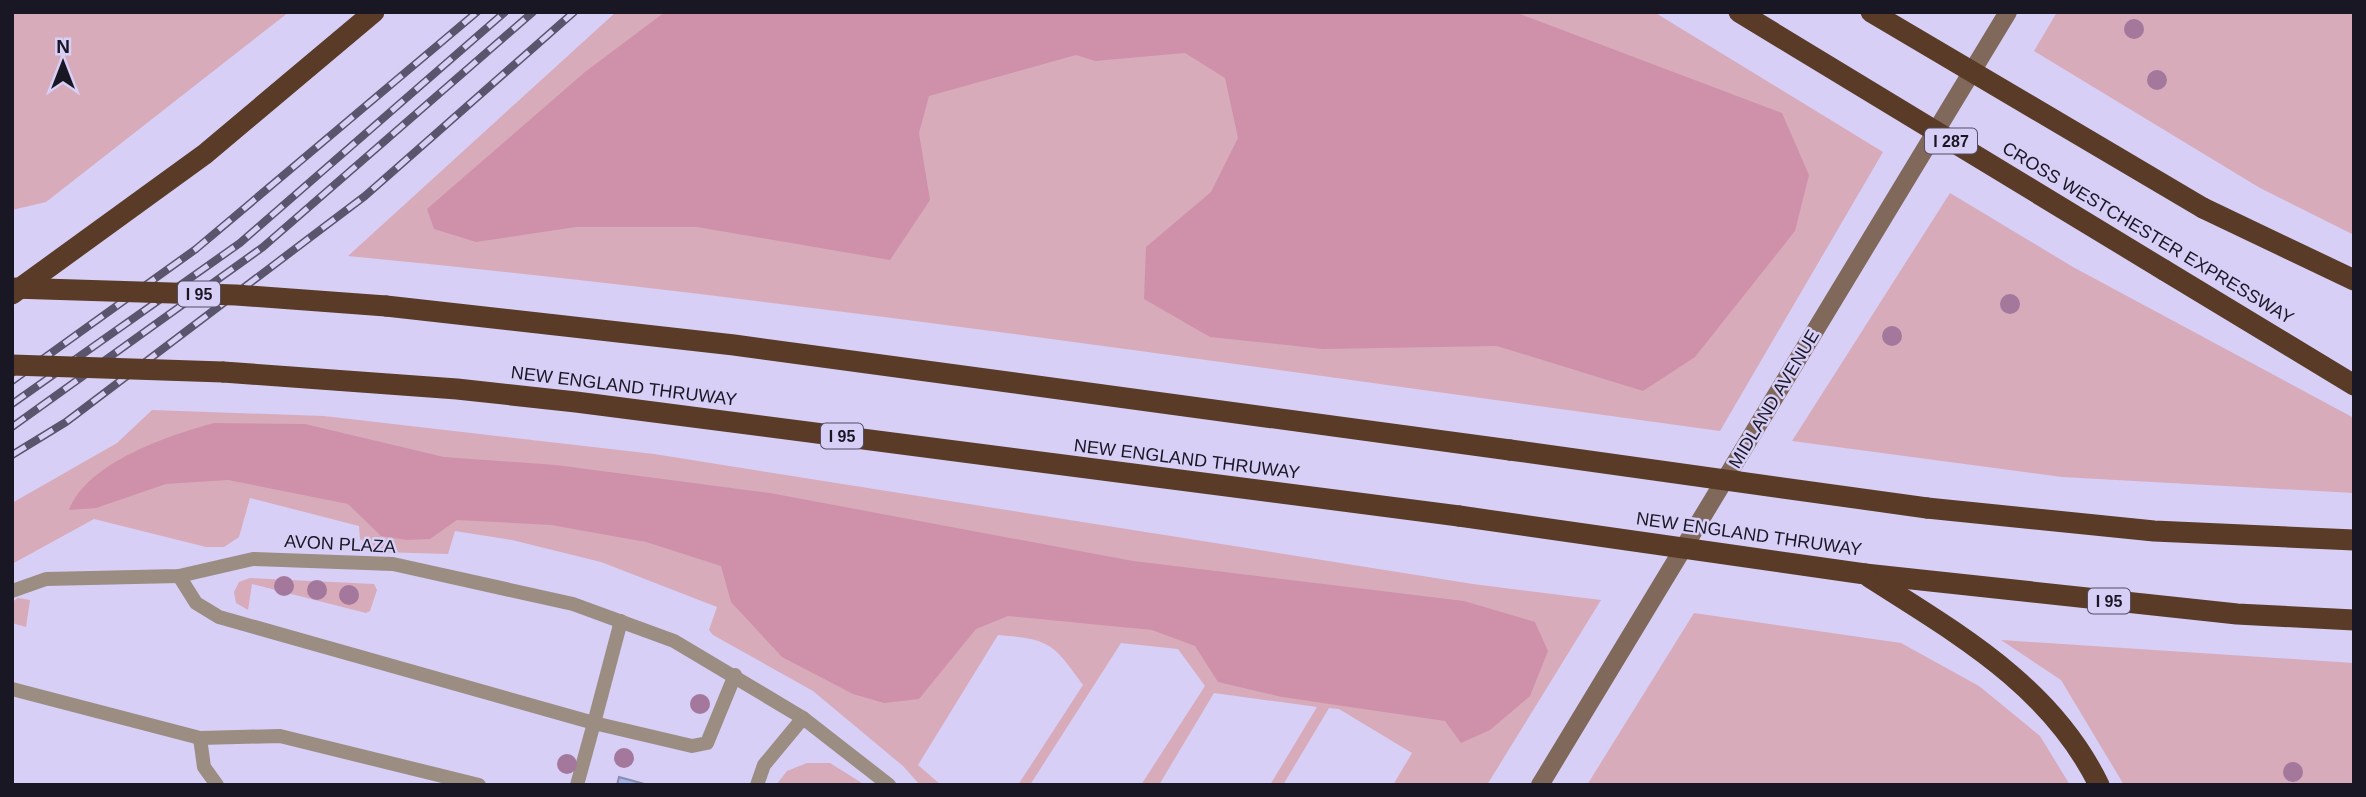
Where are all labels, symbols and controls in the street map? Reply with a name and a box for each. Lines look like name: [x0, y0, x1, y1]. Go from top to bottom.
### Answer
north arrow: [28, 28, 98, 98]
text: N: [56, 36, 70, 57]
road number: I 287: [1925, 128, 1977, 154]
street label: CROSS WESTCHESTER EXPRESSWAY: [1999, 138, 2297, 328]
road number: I 95: [178, 282, 220, 306]
street label: MIDLAND AVENUE: [1725, 326, 1823, 472]
street label: NEW ENGLAND THRUWAY: [510, 362, 738, 410]
road number: I 95: [821, 424, 863, 448]
street label: NEW ENGLAND THRUWAY: [1073, 435, 1301, 483]
street label: NEW ENGLAND THRUWAY: [1635, 508, 1863, 560]
street label: AVON PLAZA: [284, 531, 396, 557]
road number: I 95: [2088, 588, 2130, 614]

